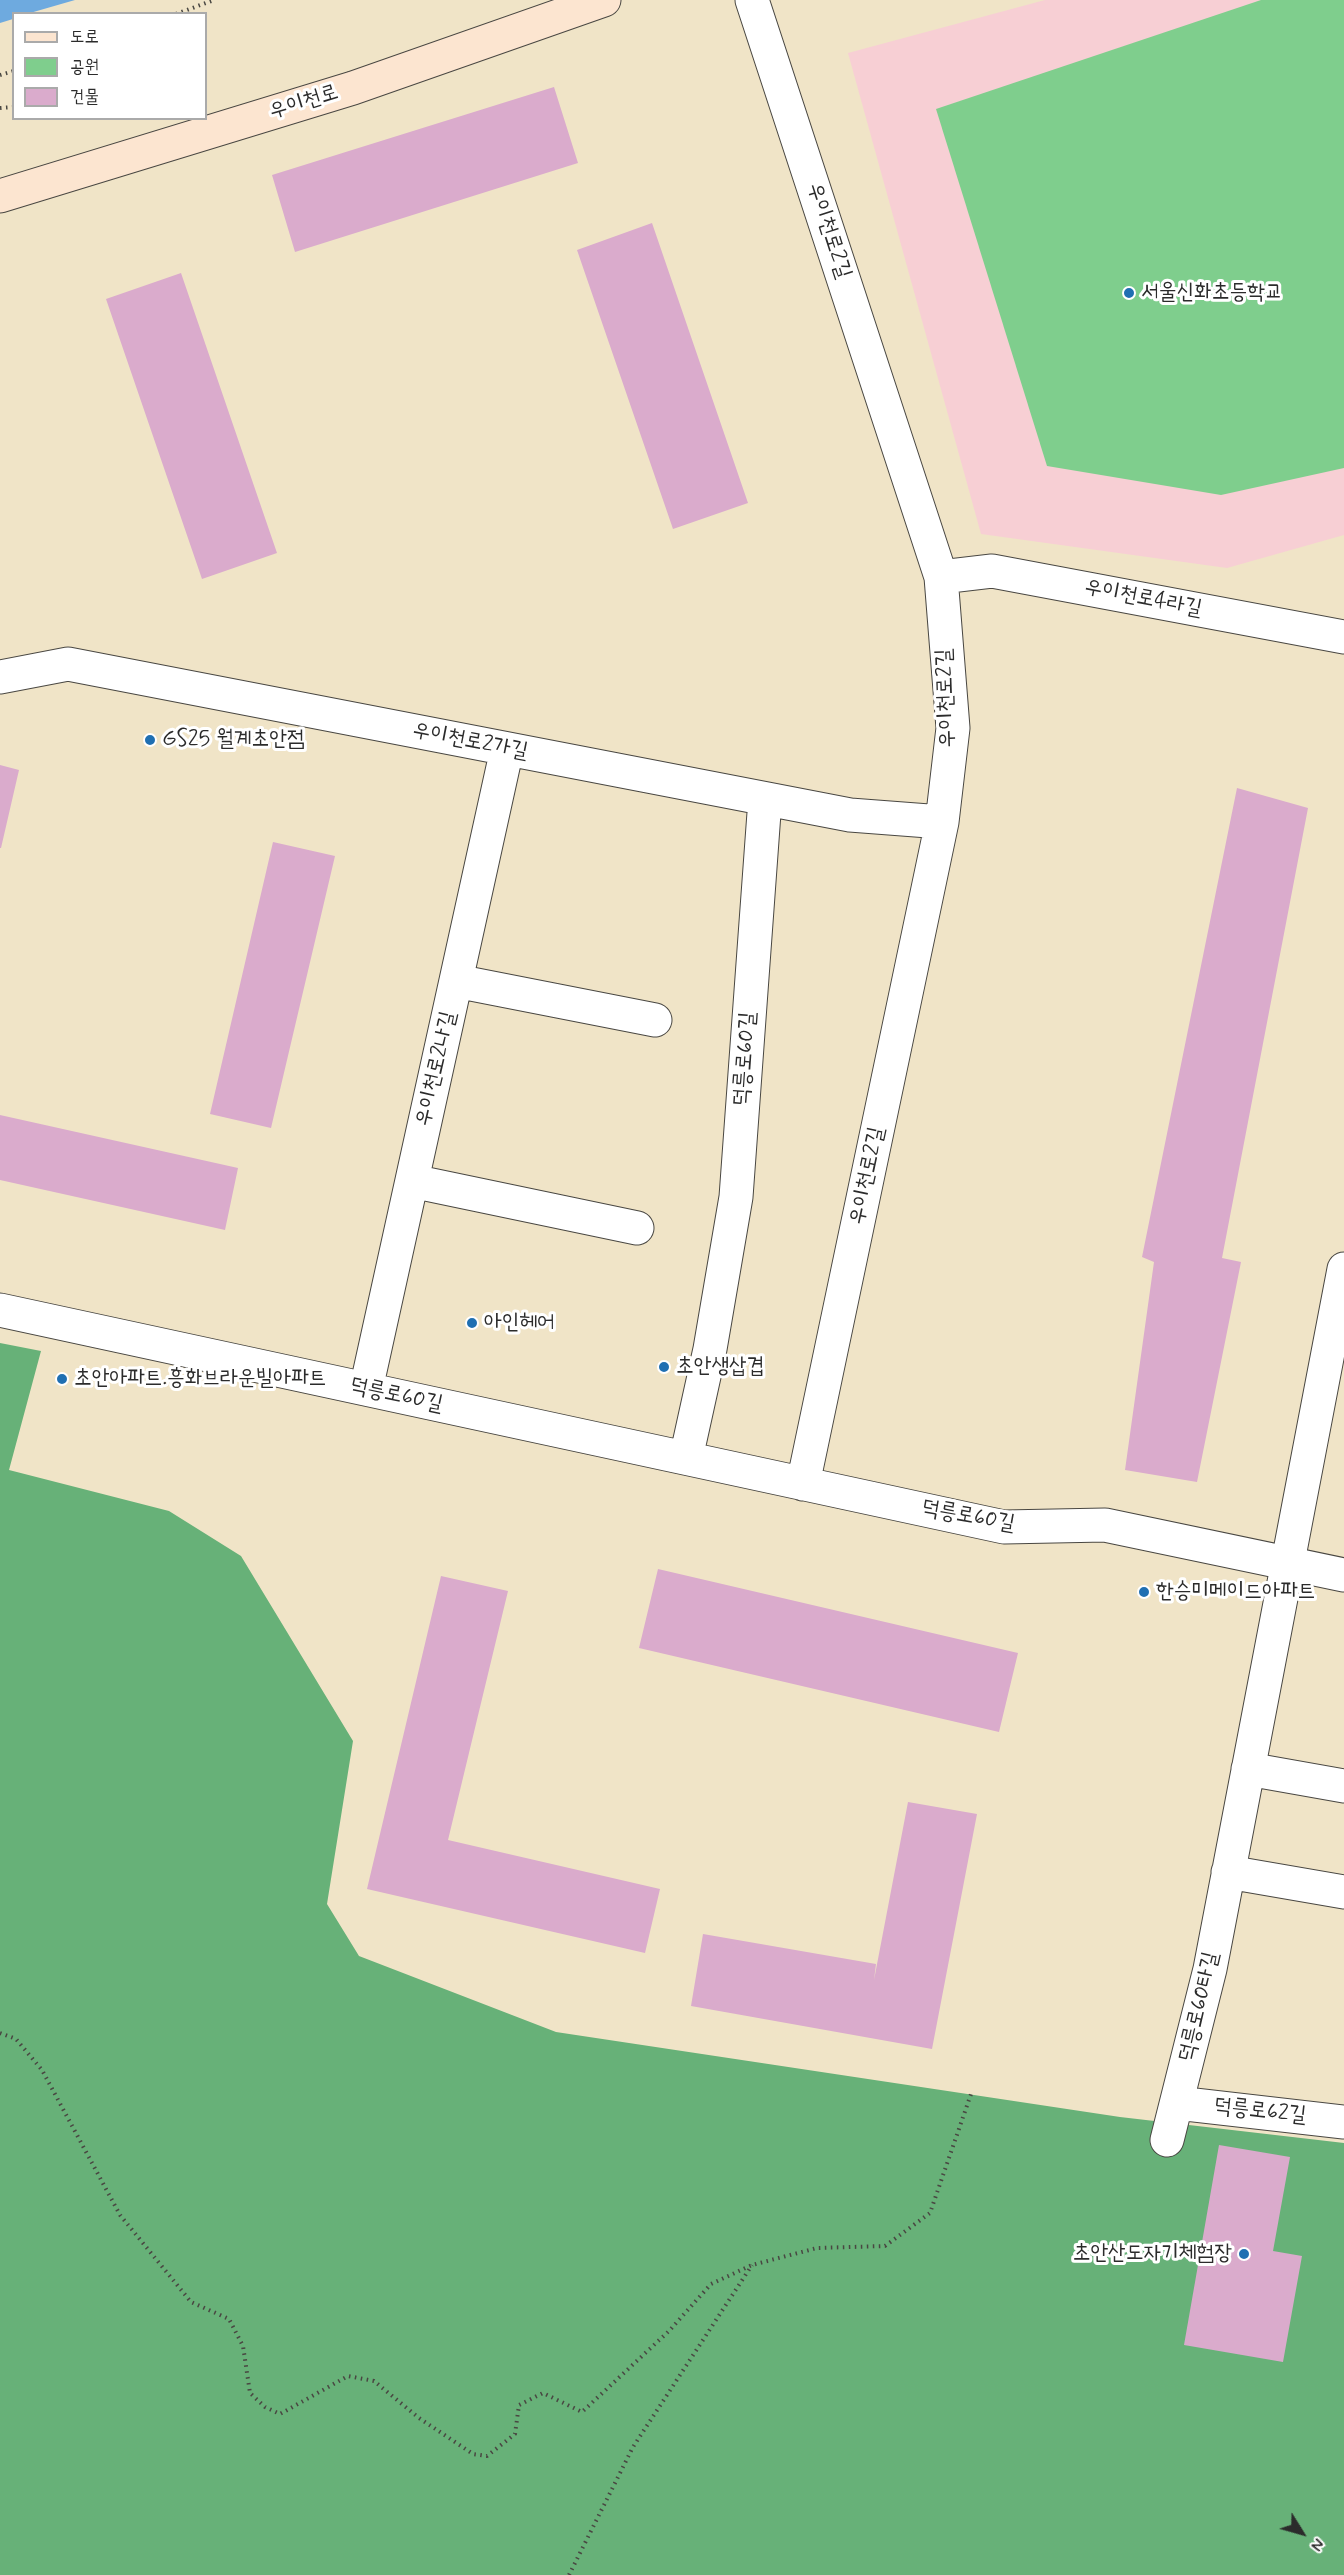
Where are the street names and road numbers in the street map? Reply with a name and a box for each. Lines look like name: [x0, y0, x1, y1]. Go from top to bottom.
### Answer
street label: 우이천로: [266, 80, 342, 126]
street label: 우이천로2길: [800, 180, 856, 282]
street label: 우이천로4라길: [1082, 575, 1204, 623]
street label: 우이천로2길: [932, 648, 962, 748]
street label: 우이천로2가길: [410, 718, 530, 766]
street label: 우이천로2나길: [411, 1009, 463, 1129]
street label: 덕릉로60길: [730, 1011, 762, 1107]
street label: 우이천로2길: [845, 1125, 891, 1227]
street label: 덕릉로60길: [347, 1373, 445, 1419]
street label: 덕릉로60길: [919, 1496, 1017, 1538]
street label: 덕릉로60타길: [1175, 1949, 1225, 2065]
street label: 덕릉로62길: [1212, 2094, 1308, 2130]

